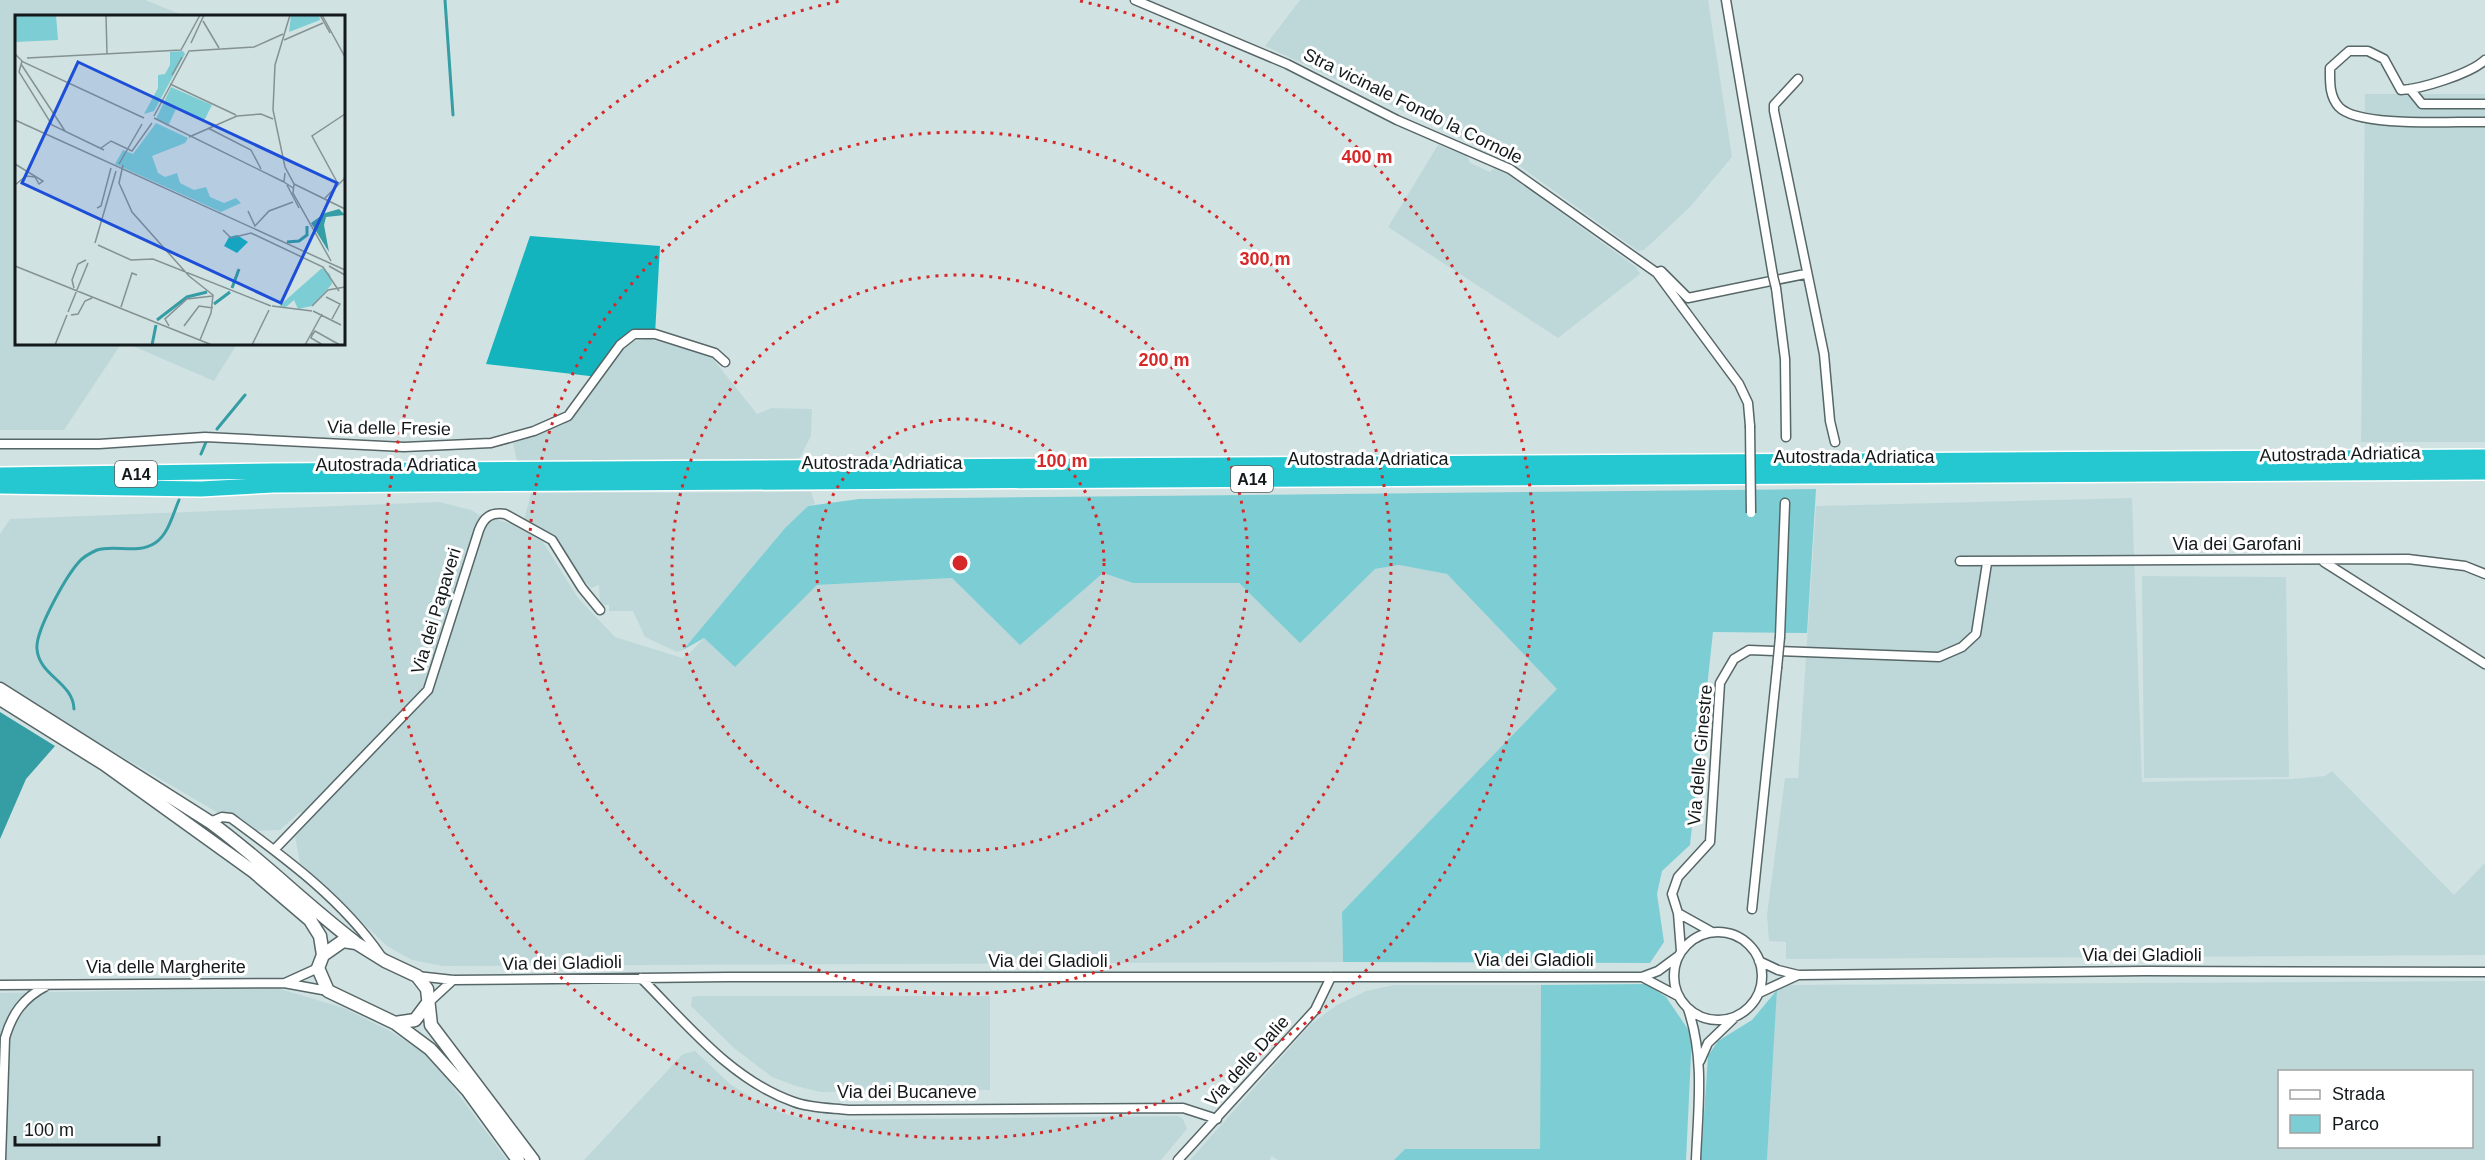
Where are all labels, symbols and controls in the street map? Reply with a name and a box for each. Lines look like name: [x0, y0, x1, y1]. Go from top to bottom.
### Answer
inset map: [15, 15, 345, 345]
street label: Stra vicinale Fondo la Cornole: [1300, 44, 1526, 168]
text: 400 m: [1341, 147, 1393, 167]
text: 300 m: [1239, 249, 1291, 269]
text: 200 m: [1138, 350, 1190, 370]
street label: Via delle Fresie: [327, 417, 451, 439]
street label: Autostrada Adriatica: [2259, 443, 2422, 465]
street label: Autostrada Adriatica: [1773, 447, 1936, 467]
street label: Autostrada Adriatica: [1287, 449, 1450, 469]
text: 100 m: [1036, 451, 1088, 471]
street label: Autostrada Adriatica: [801, 453, 964, 473]
street label: Autostrada Adriatica: [315, 455, 478, 475]
road number: A14: [115, 461, 157, 487]
road number: A14: [1231, 466, 1273, 492]
street label: Via dei Garofani: [2173, 534, 2301, 554]
street label: Via dei Papaveri: [407, 546, 465, 676]
centre of rings: [950, 553, 970, 573]
street label: Via delle Ginestre: [1684, 684, 1716, 826]
street label: Via dei Gladioli: [2082, 945, 2202, 965]
street label: Via dei Gladioli: [1474, 950, 1594, 970]
street label: Via dei Gladioli: [988, 951, 1108, 971]
street label: Via dei Gladioli: [502, 952, 622, 974]
street label: Via delle Margherite: [86, 957, 246, 977]
street label: Via delle Dalie: [1201, 1012, 1293, 1110]
legend: [2278, 1070, 2473, 1148]
street label: Via dei Bucaneve: [837, 1082, 977, 1102]
text: Strada: [2332, 1084, 2386, 1104]
scale bar: [15, 1109, 159, 1147]
text: Parco: [2332, 1114, 2379, 1134]
text: 100 m: [24, 1120, 74, 1140]

